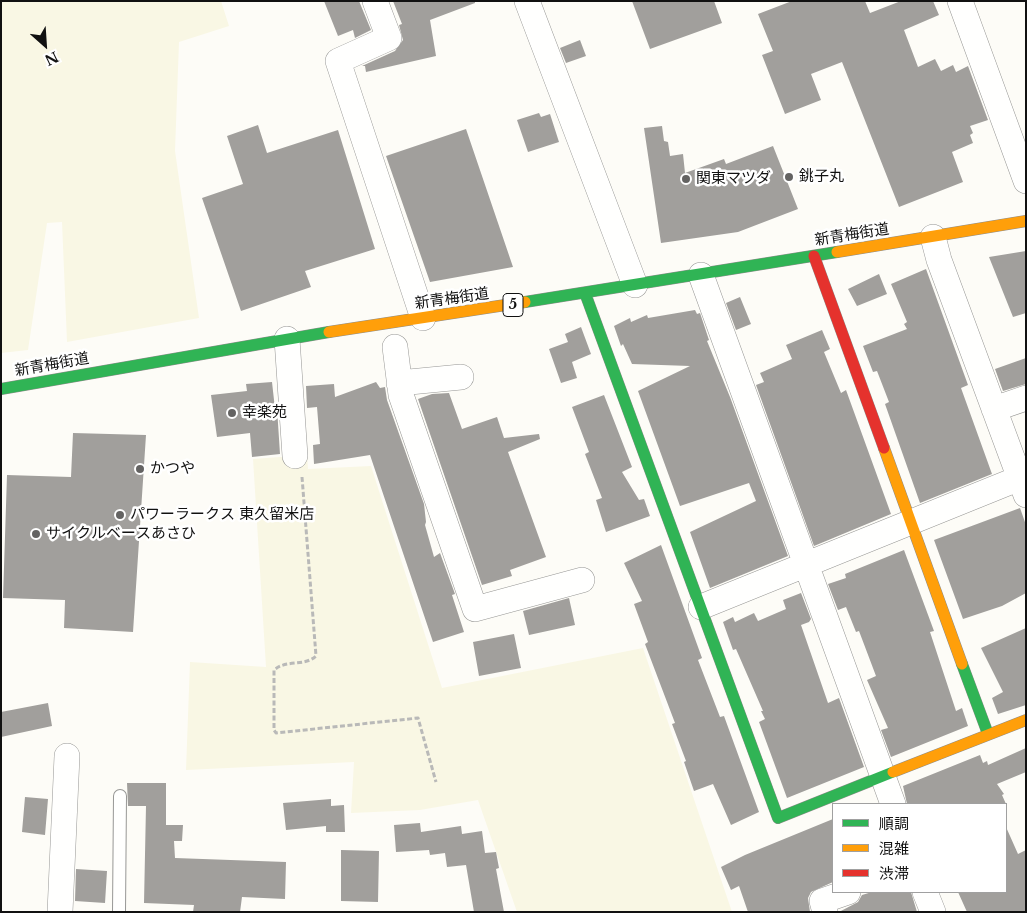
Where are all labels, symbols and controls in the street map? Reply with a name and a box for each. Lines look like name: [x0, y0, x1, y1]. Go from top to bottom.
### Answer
north arrow: [20, 20, 70, 70]
text: N: [42, 48, 61, 69]
place label: 銚子丸: [799, 168, 844, 186]
place label: 関東マツダ: [696, 170, 771, 188]
marker: 銚子丸: [783, 171, 795, 183]
marker: 関東マツダ: [680, 173, 692, 185]
street label: 新青梅街道: [814, 220, 890, 250]
street label: 新青梅街道: [414, 285, 490, 313]
road number: 5: [503, 294, 523, 316]
street label: 新青梅街道: [14, 350, 90, 380]
place label: 幸楽苑: [242, 404, 287, 422]
marker: 幸楽苑: [226, 407, 238, 419]
place label: かつや: [150, 460, 195, 478]
marker: かつや: [134, 463, 146, 475]
place label: パワーラークス 東久留米店: [130, 506, 314, 524]
marker: パワーラークス 東久留米店: [114, 509, 126, 521]
place label: サイクルベースあさひ: [46, 525, 196, 543]
marker: サイクルベースあさひ: [30, 528, 42, 540]
legend: [832, 803, 1007, 893]
text: 順調: [879, 814, 909, 833]
text: 混雑: [879, 839, 909, 858]
text: 渋滞: [879, 864, 909, 883]

